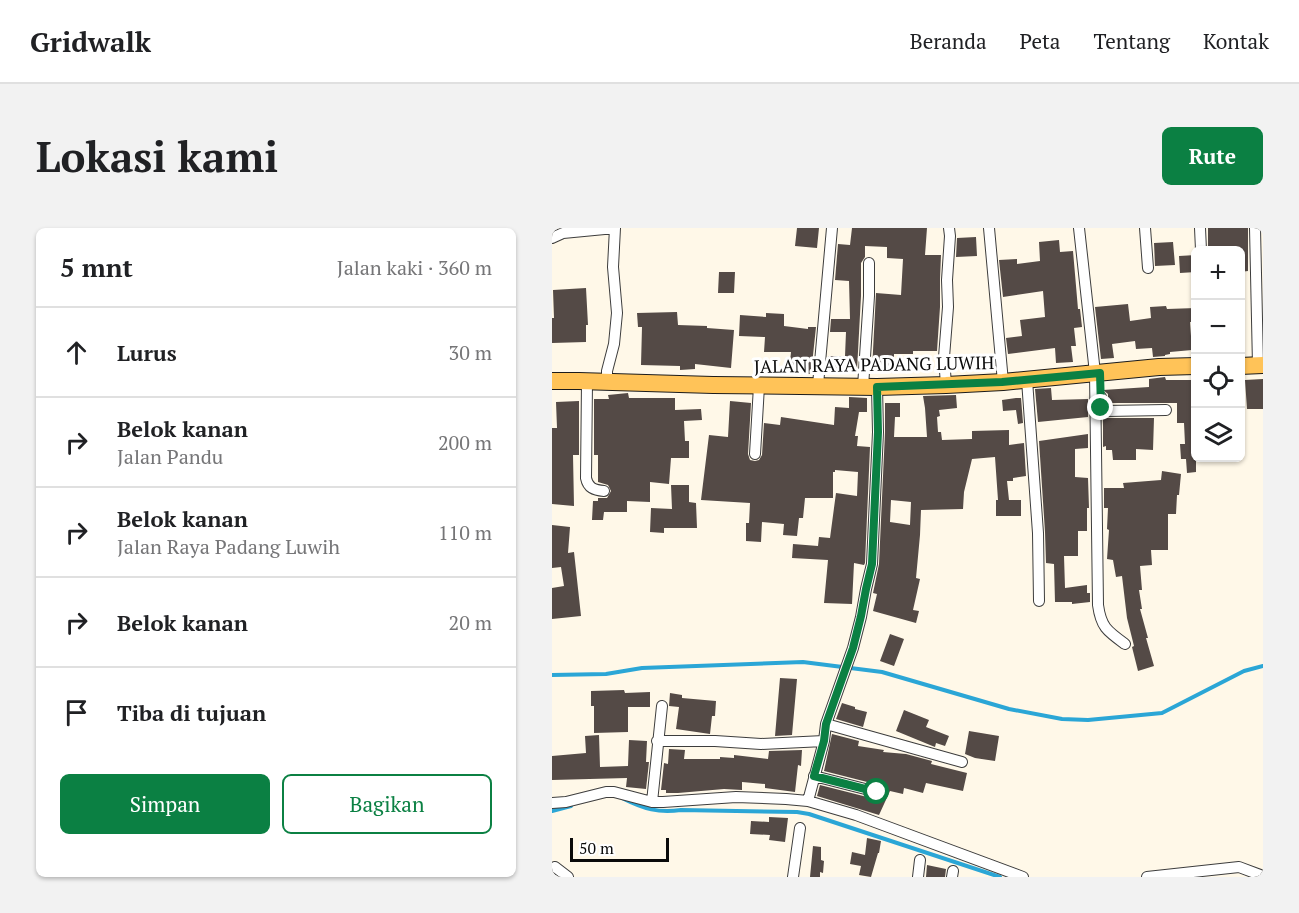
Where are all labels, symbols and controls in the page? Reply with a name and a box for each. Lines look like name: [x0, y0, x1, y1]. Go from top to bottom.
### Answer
text: Gridwalk: [30, 23, 151, 60]
text: Beranda: [910, 27, 987, 55]
text: Peta: [1020, 27, 1060, 55]
text: Tentang: [1093, 27, 1170, 55]
text: Kontak: [1203, 27, 1269, 55]
button: Rute: [1162, 127, 1263, 185]
text: Lokasi kami: [36, 128, 278, 184]
map controls: [1191, 246, 1245, 462]
button: +: [1191, 246, 1245, 300]
text: 5 mnt: [60, 250, 133, 284]
text: Jalan kaki · 360 m: [337, 254, 492, 281]
button: −: [1191, 300, 1245, 354]
icon: ahead: [60, 336, 93, 369]
text: Lurus: [117, 338, 177, 367]
text: 30 m: [449, 339, 492, 366]
street label: JALAN RAYA PADANG LUWIH: [754, 350, 994, 378]
button: locate: [1191, 354, 1245, 408]
route end: [1087, 394, 1113, 420]
button: layers: [1191, 408, 1245, 462]
text: Belok kanan: [117, 414, 248, 443]
icon: right: [60, 426, 93, 459]
text: 200 m: [438, 429, 492, 456]
text: Jalan Pandu: [117, 443, 223, 470]
text: Belok kanan: [117, 504, 248, 533]
icon: right: [60, 516, 93, 549]
text: 110 m: [438, 519, 492, 546]
text: Jalan Raya Padang Luwih: [117, 533, 340, 560]
icon: right: [60, 606, 93, 639]
text: Belok kanan: [117, 608, 248, 637]
text: 20 m: [449, 609, 492, 636]
icon: arrive: [60, 696, 93, 729]
text: Tiba di tujuan: [117, 698, 266, 727]
button: Simpan: [60, 774, 270, 834]
button: Bagikan: [282, 774, 492, 834]
route start: [863, 778, 889, 804]
scale bar: [570, 835, 669, 862]
text: 50 m: [579, 837, 614, 859]

